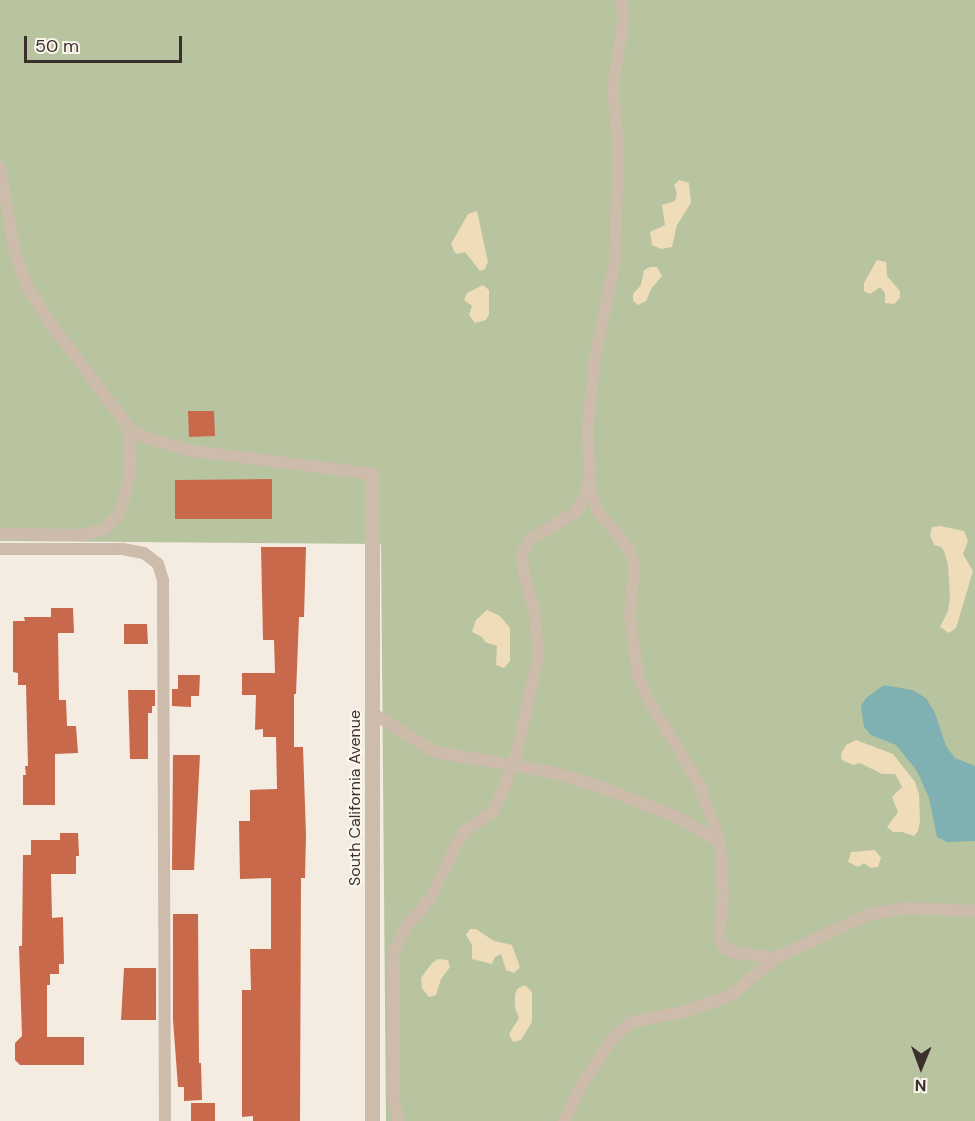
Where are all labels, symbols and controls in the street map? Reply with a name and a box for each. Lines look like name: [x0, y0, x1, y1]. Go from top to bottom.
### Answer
scale bar: [27, 24, 184, 62]
text: 50 m: [35, 34, 79, 58]
street label: South California Avenue: [345, 710, 365, 886]
north arrow: [891, 1037, 951, 1097]
text: N: [915, 1075, 927, 1096]

